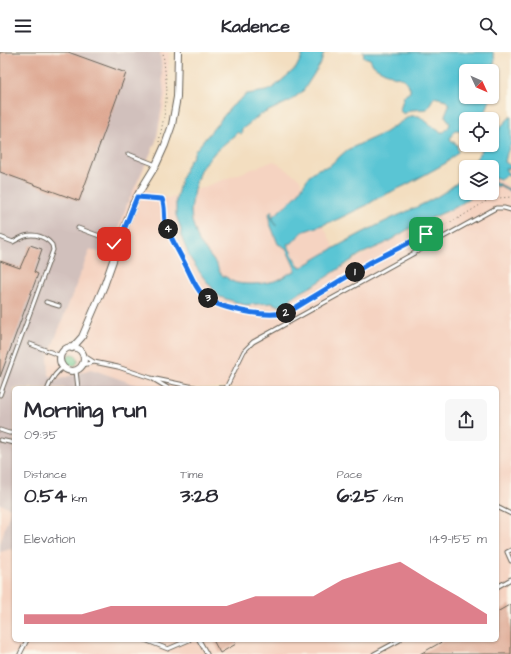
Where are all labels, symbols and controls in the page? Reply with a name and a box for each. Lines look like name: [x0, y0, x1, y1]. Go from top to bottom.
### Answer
text: Kadence: [221, 14, 290, 39]
icon: menu: [12, 15, 34, 37]
icon: search: [477, 15, 499, 37]
north arrow: [459, 64, 499, 104]
map controls: [459, 64, 499, 200]
button: locate: [459, 112, 499, 152]
button: layers: [459, 160, 499, 200]
pin: [409, 217, 443, 251]
pin: 4: [158, 219, 178, 239]
text: 4: [164, 221, 172, 236]
icon: arrive: [415, 223, 437, 245]
pin: [97, 227, 131, 261]
icon: check: [103, 233, 125, 255]
pin: 1: [345, 262, 365, 282]
text: 1: [354, 264, 356, 279]
pin: 3: [198, 288, 218, 308]
text: 3: [205, 290, 211, 305]
pin: 2: [276, 303, 296, 323]
text: 2: [283, 305, 289, 320]
text: Morning run: [24, 395, 147, 426]
button: share: [445, 399, 487, 441]
text: 09:35: [24, 426, 58, 444]
text: Distance: [24, 467, 67, 482]
text: Time: [180, 467, 203, 482]
text: Pace: [337, 467, 362, 482]
text: 0.54: [24, 482, 67, 510]
text: 3:28: [180, 482, 218, 510]
text: 6:25: [337, 482, 378, 510]
text: km: [67, 491, 87, 506]
text: /km: [378, 491, 403, 506]
text: Elevation: [24, 530, 75, 548]
text: 149–155 m: [430, 530, 487, 548]

